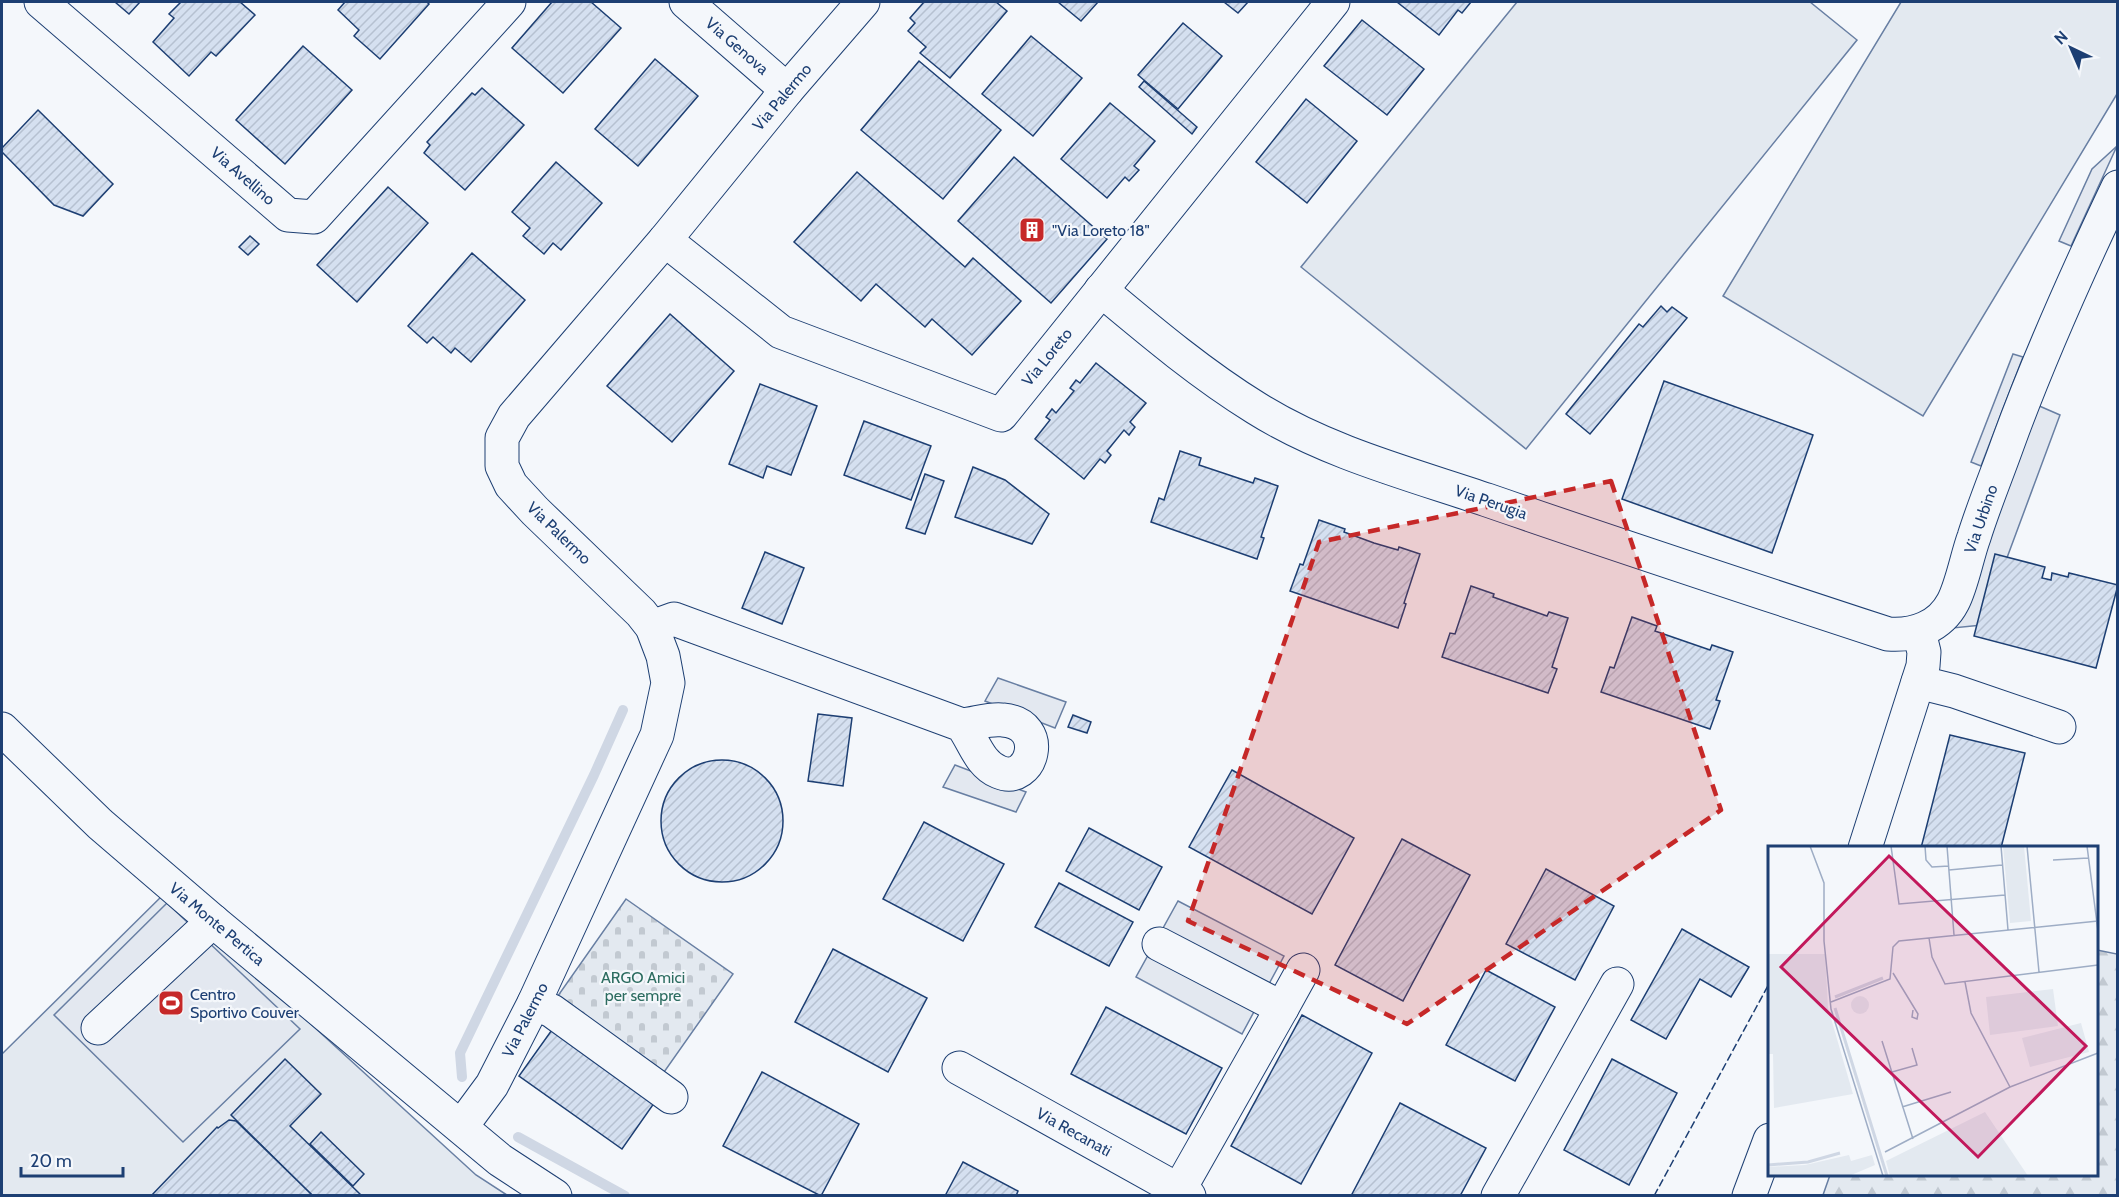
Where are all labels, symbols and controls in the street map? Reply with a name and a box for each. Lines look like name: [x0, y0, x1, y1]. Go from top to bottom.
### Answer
street label: Via Genova: [702, 14, 773, 79]
north arrow: [2041, 18, 2101, 78]
text: N: [2050, 27, 2072, 48]
street label: Via Palermo: [749, 60, 816, 134]
street label: Via Avellino: [207, 143, 279, 209]
building icon: "Via Loreto 18": [1017, 215, 1047, 245]
place label: "Via Loreto 18": [1052, 221, 1150, 240]
street label: Via Loreto: [1018, 324, 1076, 390]
street label: Via Perugia: [1452, 481, 1530, 523]
street label: Via Urbino: [1960, 482, 2002, 556]
street label: Via Palermo: [523, 498, 595, 568]
inset map: [1768, 846, 2098, 1176]
street label: Via Monte Pertica: [165, 879, 269, 970]
park label: ARGO Amici per sempre: [601, 968, 685, 1005]
street label: Via Palermo: [498, 979, 552, 1061]
place label: Centro Sportivo Couver: [190, 985, 300, 1022]
sports icon: Centro Sportivo Couver: [156, 988, 186, 1018]
street label: Via Recanati: [1033, 1104, 1115, 1160]
scale bar: [21, 1140, 123, 1178]
text: 20 m: [30, 1150, 72, 1172]

